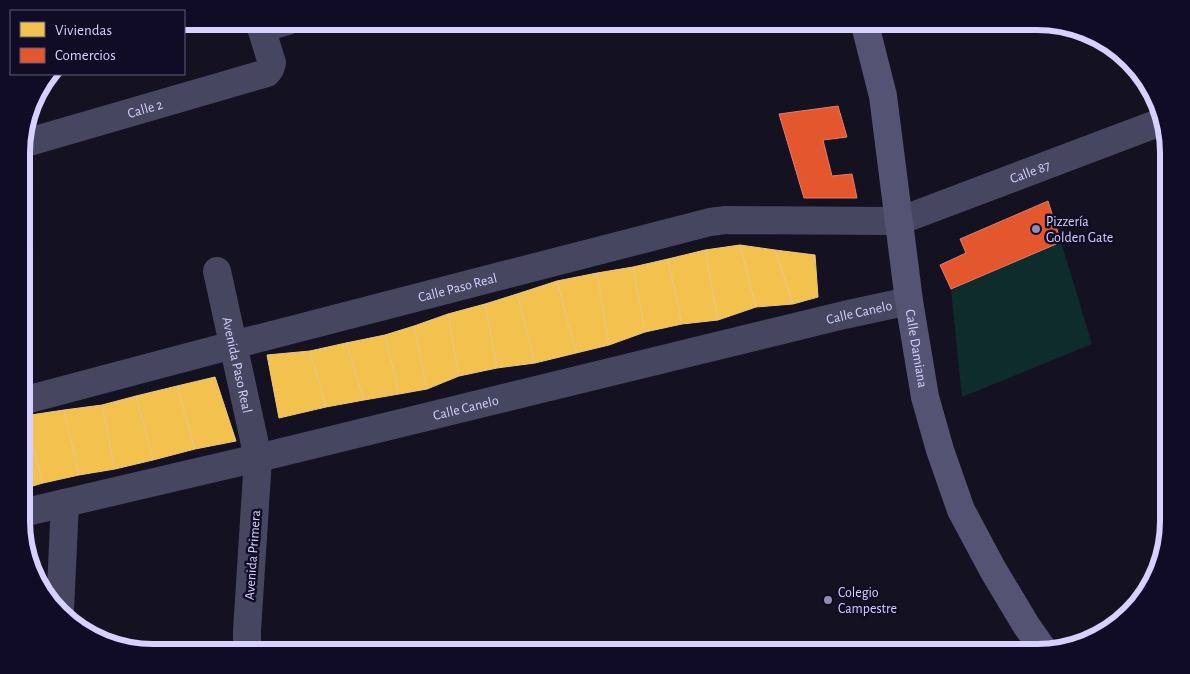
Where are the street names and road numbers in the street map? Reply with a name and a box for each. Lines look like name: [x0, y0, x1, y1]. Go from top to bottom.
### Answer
street label: Calle 2: [126, 98, 164, 121]
street label: Calle 87: [1008, 158, 1053, 186]
street label: Calle Paso Real: [417, 271, 499, 305]
street label: Calle Canelo: [825, 299, 894, 327]
street label: Calle Damiana: [902, 308, 929, 389]
street label: Avenida Paso Real: [219, 316, 254, 414]
street label: Calle Canelo: [432, 394, 500, 423]
street label: Avenida Primera: [243, 509, 263, 601]

